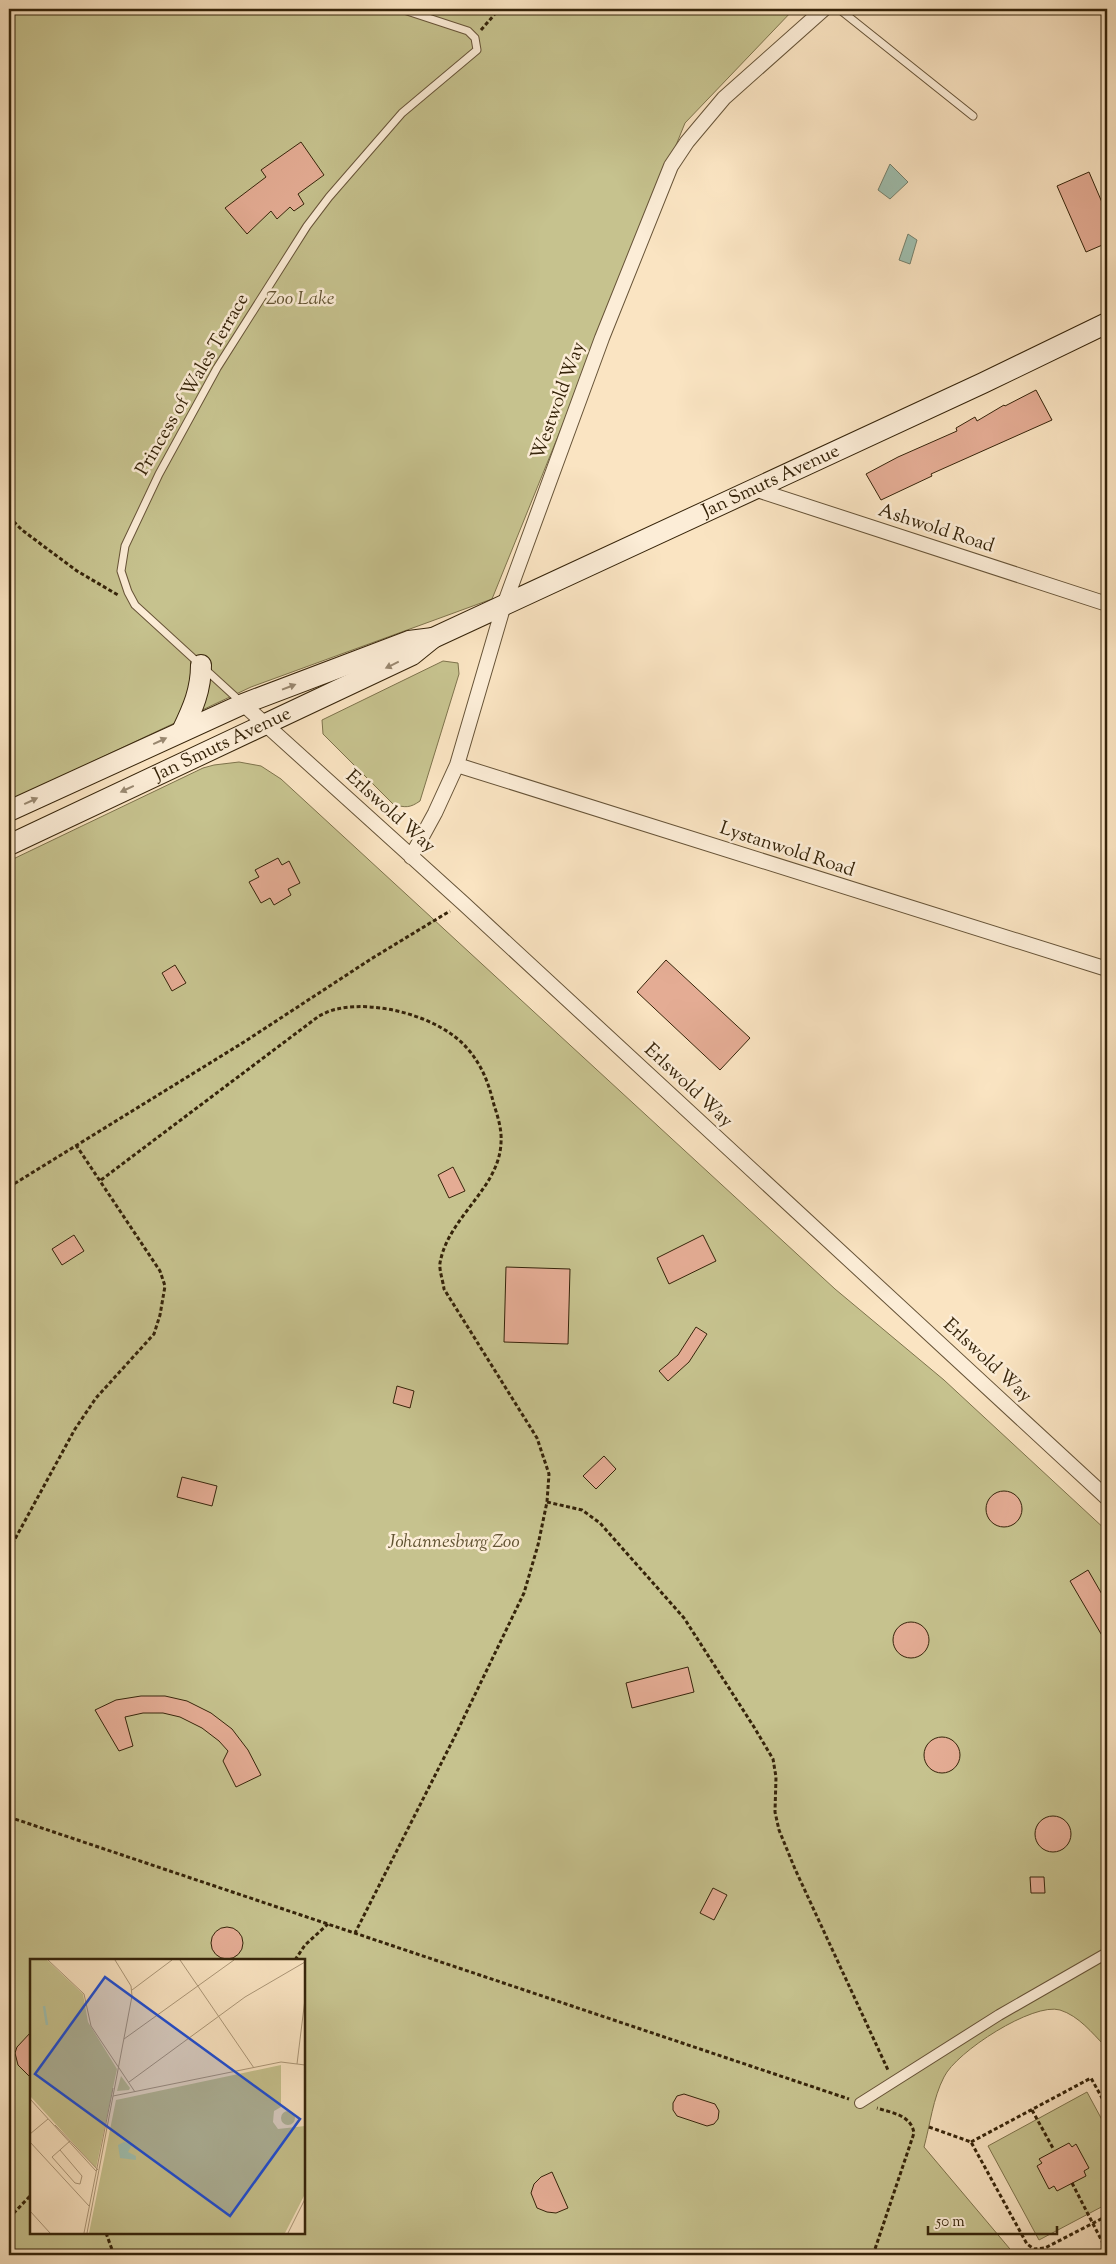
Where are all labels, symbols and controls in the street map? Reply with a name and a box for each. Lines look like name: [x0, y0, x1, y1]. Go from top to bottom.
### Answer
park label: Zoo Lake: [266, 286, 335, 313]
street label: Princess of Wales Terrace: [130, 289, 256, 481]
street label: Westwold Way: [525, 338, 593, 464]
street label: Jan Smuts Avenue: [697, 438, 844, 525]
street label: Ashwold Road: [875, 498, 998, 561]
one-way arrow: [385, 661, 399, 669]
one-way arrow: [282, 683, 297, 691]
street label: Jan Smuts Avenue: [148, 700, 296, 789]
one-way arrow: [153, 737, 167, 745]
street label: Erlswold Way: [339, 764, 441, 860]
one-way arrow: [120, 785, 134, 793]
one-way arrow: [24, 797, 38, 805]
street label: Lystanwold Road: [716, 815, 858, 885]
street label: Erlswold Way: [637, 1038, 739, 1135]
street label: Erlswold Way: [936, 1313, 1038, 1410]
park label: Johannesburg Zoo: [387, 1529, 520, 1556]
inset map: [30, 1959, 305, 2234]
scale bar: [928, 2204, 1057, 2236]
text: 50 m: [935, 2212, 965, 2233]

